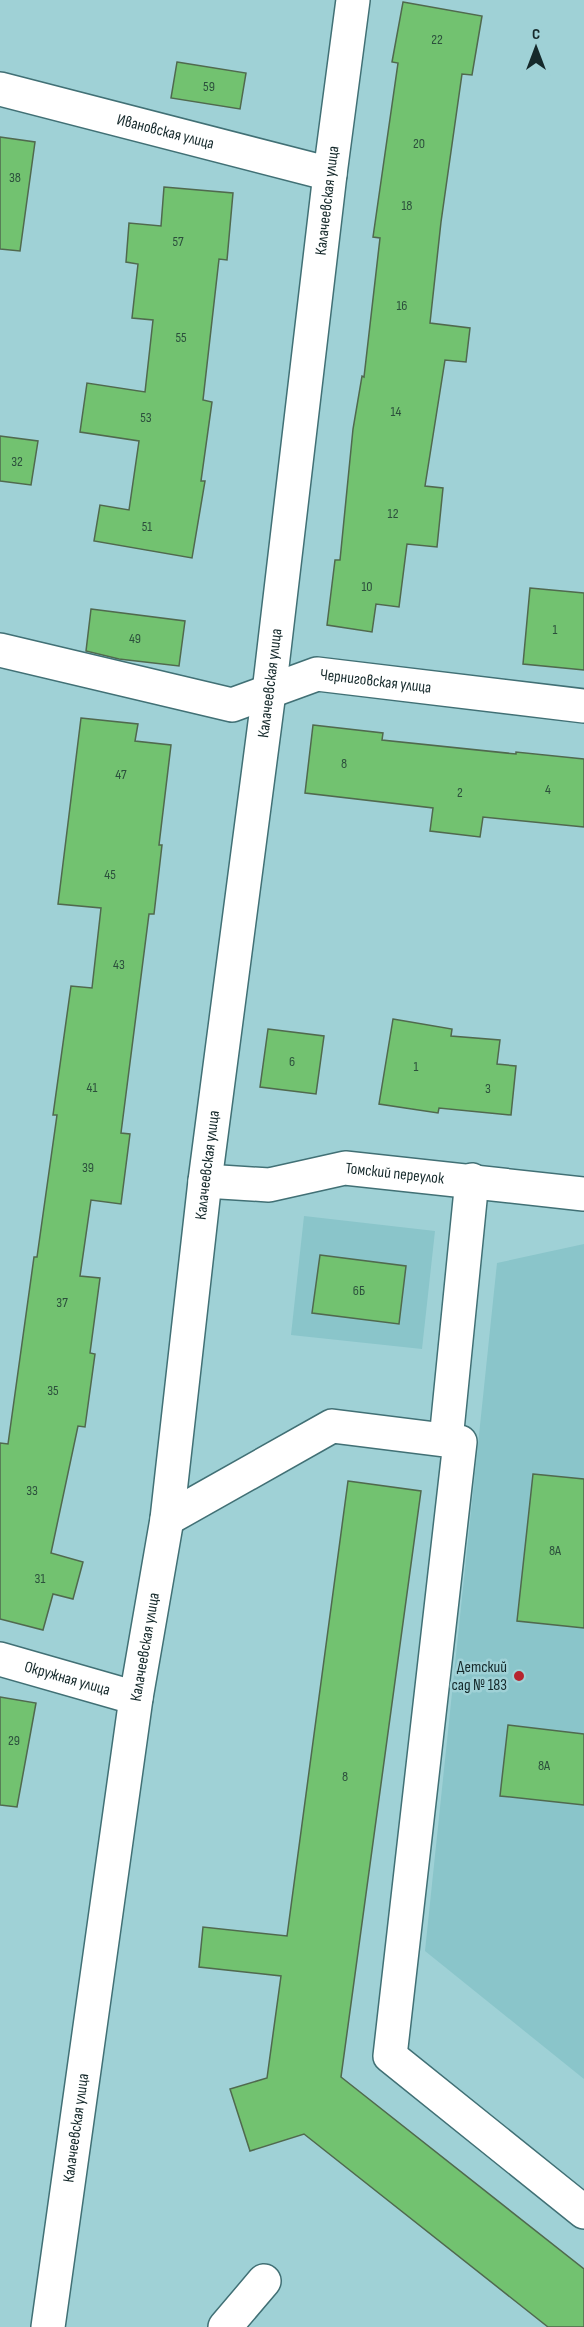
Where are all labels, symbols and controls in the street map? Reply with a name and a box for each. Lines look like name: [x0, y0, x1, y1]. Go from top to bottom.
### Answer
north arrow: [506, 18, 566, 78]
text: С: [532, 25, 540, 44]
house number: 22: [431, 31, 443, 48]
house number: 59: [203, 78, 215, 95]
street label: Ивановская улица: [115, 110, 216, 153]
house number: 20: [413, 135, 425, 152]
street label: Калачеевская улица: [311, 145, 343, 256]
house number: 38: [9, 169, 21, 186]
house number: 18: [401, 197, 413, 214]
house number: 57: [172, 233, 184, 250]
house number: 16: [396, 297, 408, 314]
house number: 55: [175, 329, 187, 346]
house number: 14: [391, 403, 402, 420]
house number: 53: [140, 409, 152, 426]
house number: 32: [11, 453, 23, 470]
house number: 12: [388, 505, 399, 522]
house number: 51: [142, 518, 152, 535]
house number: 10: [361, 578, 373, 595]
house number: 1: [553, 621, 558, 638]
street label: Калачеевская улица: [254, 627, 286, 739]
house number: 49: [129, 630, 141, 647]
street label: Черниговская улица: [319, 665, 432, 697]
house number: 8: [341, 755, 347, 772]
house number: 47: [115, 766, 127, 783]
house number: 4: [545, 781, 551, 798]
house number: 2: [457, 784, 463, 801]
house number: 45: [104, 866, 116, 883]
house number: 43: [113, 956, 125, 973]
house number: 6: [289, 1053, 295, 1070]
house number: 1: [414, 1058, 419, 1075]
house number: 41: [87, 1079, 97, 1096]
house number: 3: [485, 1080, 491, 1097]
street label: Калачеевская улица: [191, 1109, 224, 1221]
house number: 39: [82, 1159, 94, 1176]
street label: Томский переулок: [344, 1159, 446, 1188]
house number: 6Б: [353, 1282, 365, 1299]
house number: 37: [56, 1294, 68, 1311]
house number: 35: [47, 1382, 59, 1399]
house number: 33: [26, 1482, 38, 1499]
house number: 8А: [549, 1542, 562, 1559]
house number: 31: [35, 1570, 45, 1587]
street label: Калачеевская улица: [126, 1591, 164, 1703]
street label: Окружная улица: [22, 1657, 112, 1700]
place label: Детский сад № 183: [452, 1658, 507, 1695]
marker: Детский сад № 183: [512, 1669, 526, 1683]
house number: 29: [8, 1732, 20, 1749]
house number: 8А: [538, 1757, 551, 1774]
house number: 8: [342, 1768, 348, 1785]
street label: Калачеевская улица: [59, 2072, 93, 2184]

